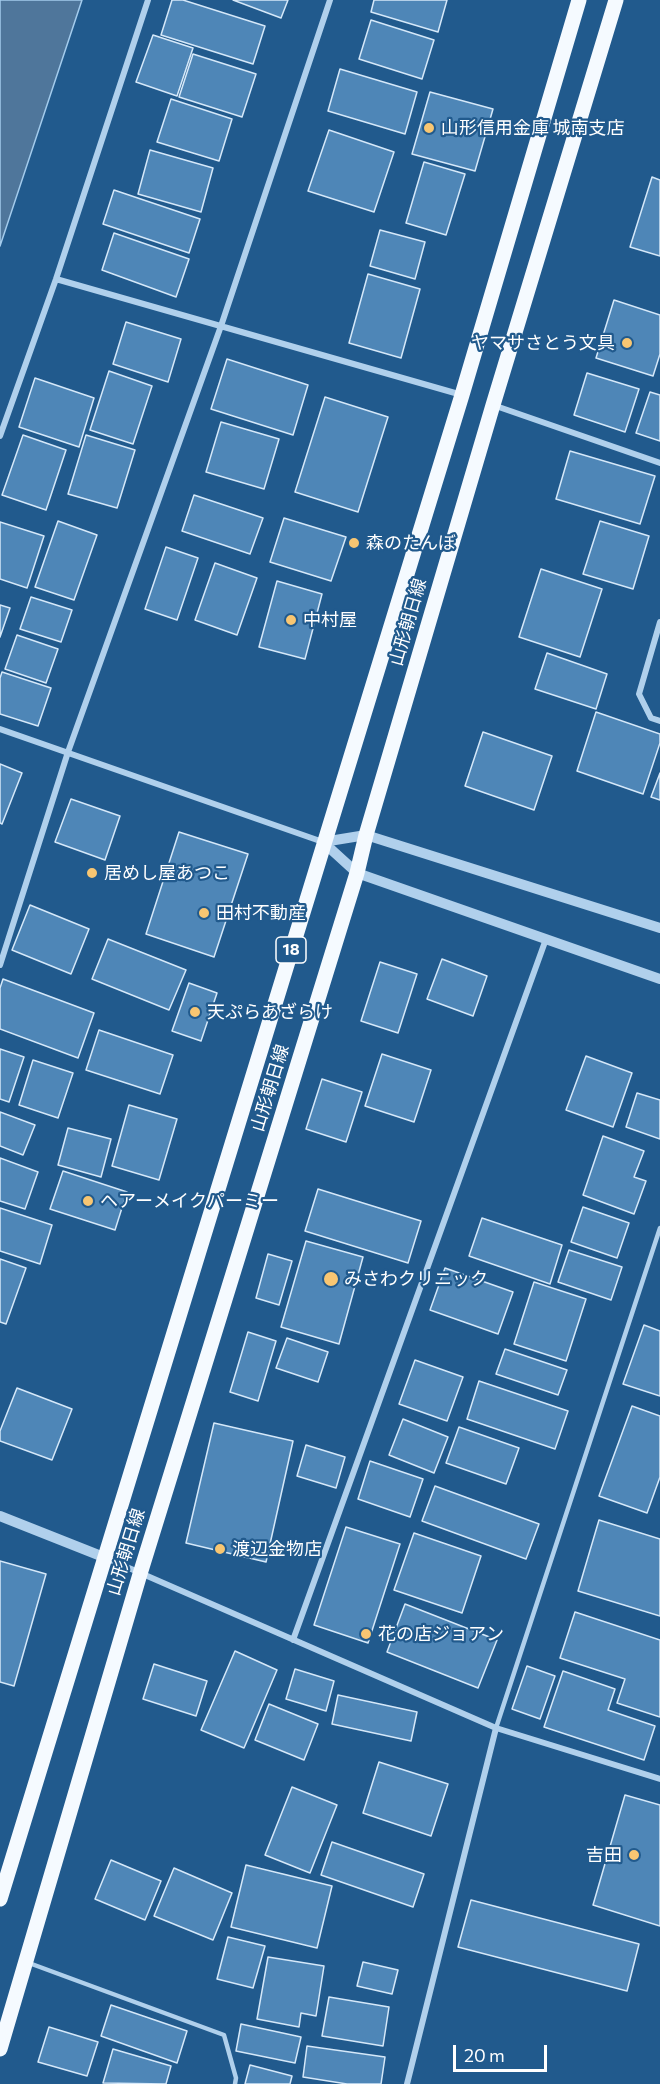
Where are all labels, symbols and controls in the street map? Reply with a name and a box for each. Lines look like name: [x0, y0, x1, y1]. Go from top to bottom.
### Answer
place label: 山形信用金庫 城南支店: [441, 117, 624, 139]
marker: 山形信用金庫 城南支店: [422, 121, 436, 135]
place label: ヤマサさとう文具: [471, 332, 615, 354]
marker: ヤマサさとう文具: [620, 336, 634, 350]
place label: 森のたんぼ: [366, 532, 456, 554]
marker: 森のたんぼ: [347, 536, 361, 550]
street label: 山形朝日線: [385, 576, 431, 668]
place label: 中村屋: [303, 609, 357, 631]
marker: 中村屋: [284, 613, 298, 627]
place label: 居めし屋あつこ: [104, 862, 230, 884]
marker: 居めし屋あつこ: [85, 866, 99, 880]
place label: 田村不動産: [216, 902, 306, 924]
marker: 田村不動産: [197, 906, 211, 920]
road number: 18: [276, 937, 306, 963]
place label: 天ぷらあざらけ: [207, 1001, 333, 1023]
marker: 天ぷらあざらけ: [188, 1005, 202, 1019]
street label: 山形朝日線: [247, 1042, 293, 1134]
place label: ヘアーメイクパーミー: [100, 1190, 279, 1212]
marker: ヘアーメイクパーミー: [81, 1194, 95, 1208]
place label: みさわクリニック: [344, 1268, 488, 1290]
marker: みさわクリニック: [322, 1270, 340, 1288]
street label: 山形朝日線: [103, 1506, 149, 1598]
place label: 渡辺金物店: [232, 1538, 322, 1560]
marker: 渡辺金物店: [213, 1542, 227, 1556]
place label: 花の店ジョアン: [378, 1623, 504, 1645]
marker: 花の店ジョアン: [359, 1627, 373, 1641]
place label: 吉田: [586, 1844, 622, 1866]
marker: 吉田: [627, 1848, 641, 1862]
scale bar: [456, 2033, 550, 2071]
text: 20 m: [464, 2044, 505, 2066]

